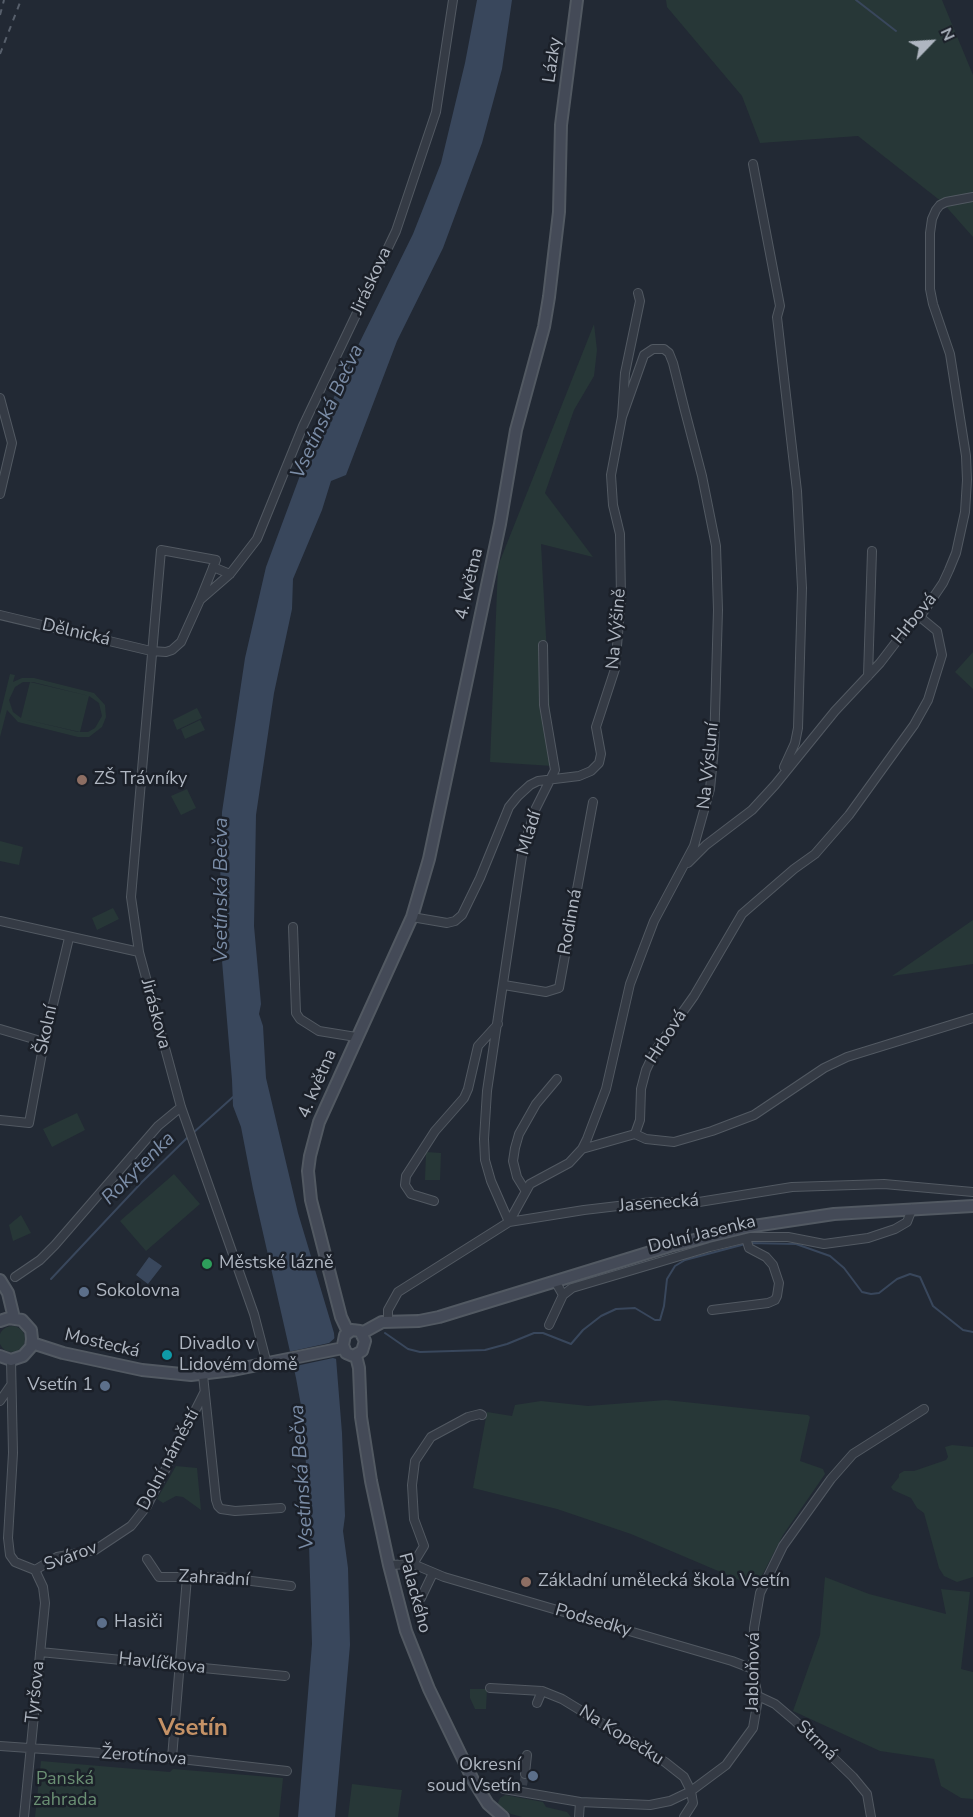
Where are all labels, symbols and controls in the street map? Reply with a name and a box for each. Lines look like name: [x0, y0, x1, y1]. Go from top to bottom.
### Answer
north arrow: [901, 12, 961, 72]
text: N: [935, 24, 960, 44]
street label: Lázky: [539, 36, 567, 84]
street label: Jiráskova: [347, 244, 397, 318]
water label: Vsetínská Bečva: [286, 341, 370, 483]
street label: 4. května: [451, 546, 489, 622]
street label: Na Výšině: [603, 588, 631, 670]
street label: Hrbová: [888, 589, 942, 649]
street label: Dělnická: [40, 615, 112, 651]
street label: Na Výsluní: [694, 722, 724, 810]
place label: ZŠ Trávníky: [94, 769, 187, 791]
marker: ZŠ Trávníky: [75, 773, 89, 787]
street label: Mládí: [513, 808, 547, 858]
water label: Vsetínská Bečva: [210, 817, 234, 963]
street label: Rodinná: [555, 887, 587, 957]
street label: Jiráskova: [135, 977, 175, 1051]
street label: Školní: [31, 1004, 63, 1056]
street label: Hrbová: [642, 1006, 692, 1068]
street label: 4. května: [294, 1046, 342, 1122]
water label: Rokytenka: [97, 1127, 181, 1211]
street label: Jasenecká: [618, 1190, 700, 1218]
street label: Dolní Jasenka: [646, 1211, 758, 1259]
place label: Městské lázně: [219, 1253, 333, 1275]
marker: Městské lázně: [200, 1257, 214, 1271]
place label: Sokolovna: [96, 1281, 180, 1303]
marker: Sokolovna: [77, 1285, 91, 1299]
street label: Mostecká: [62, 1325, 142, 1363]
place label: Divadlo v Lidovém domě: [179, 1334, 298, 1376]
marker: Divadlo v Lidovém domě: [160, 1348, 174, 1362]
place label: Vsetín 1: [27, 1375, 93, 1397]
marker: Vsetín 1: [98, 1379, 112, 1393]
water label: Vsetínská Bečva: [286, 1404, 320, 1550]
street label: Dolní náměstí: [133, 1406, 205, 1514]
street label: Svárov: [41, 1537, 101, 1577]
street label: Palackého: [393, 1550, 435, 1636]
street label: Zahradní: [178, 1566, 250, 1592]
place label: Základní umělecká škola Vsetín: [538, 1571, 790, 1593]
marker: Základní umělecká škola Vsetín: [519, 1575, 533, 1589]
street label: Podsedky: [552, 1600, 634, 1642]
place label: Hasiči: [114, 1612, 163, 1634]
marker: Hasiči: [95, 1616, 109, 1630]
street label: Jabloňová: [743, 1632, 765, 1712]
street label: Havlíčkova: [117, 1649, 207, 1679]
street label: Tyršova: [22, 1660, 50, 1724]
street label: Na Kopečku: [575, 1701, 667, 1771]
district label: Vsetín: [158, 1715, 228, 1743]
street label: Strmá: [791, 1716, 841, 1766]
street label: Žerotínova: [101, 1743, 187, 1771]
place label: Okresní soud Vsetín: [427, 1755, 521, 1798]
park label: Panská zahrada: [33, 1769, 97, 1812]
marker: Okresní soud Vsetín: [526, 1769, 540, 1783]

